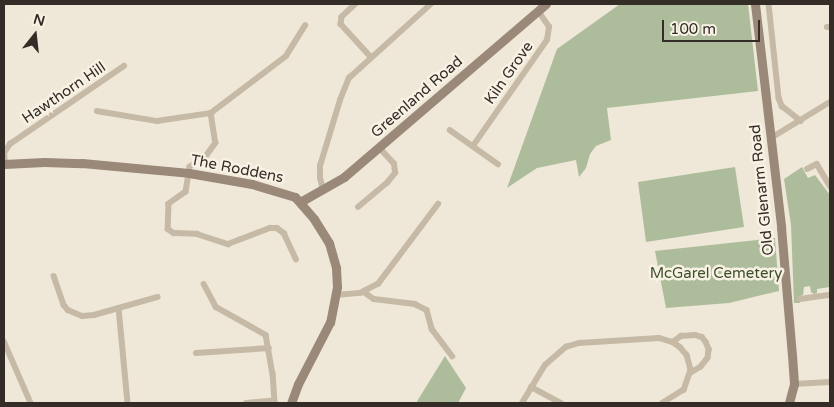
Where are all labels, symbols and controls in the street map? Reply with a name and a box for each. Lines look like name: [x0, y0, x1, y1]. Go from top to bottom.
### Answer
north arrow: [10, 10, 60, 60]
text: N: [32, 10, 47, 30]
scale bar: [664, 10, 762, 42]
text: 100 m: [670, 20, 716, 38]
street label: Kiln Grove: [481, 38, 537, 108]
street label: Greenland Road: [368, 52, 466, 142]
street label: Hawthorn Hill: [19, 58, 109, 128]
street label: Old Glenarm Road: [746, 124, 778, 256]
street label: The Roddens: [189, 151, 285, 187]
park label: McGarel Cemetery: [650, 265, 782, 283]

